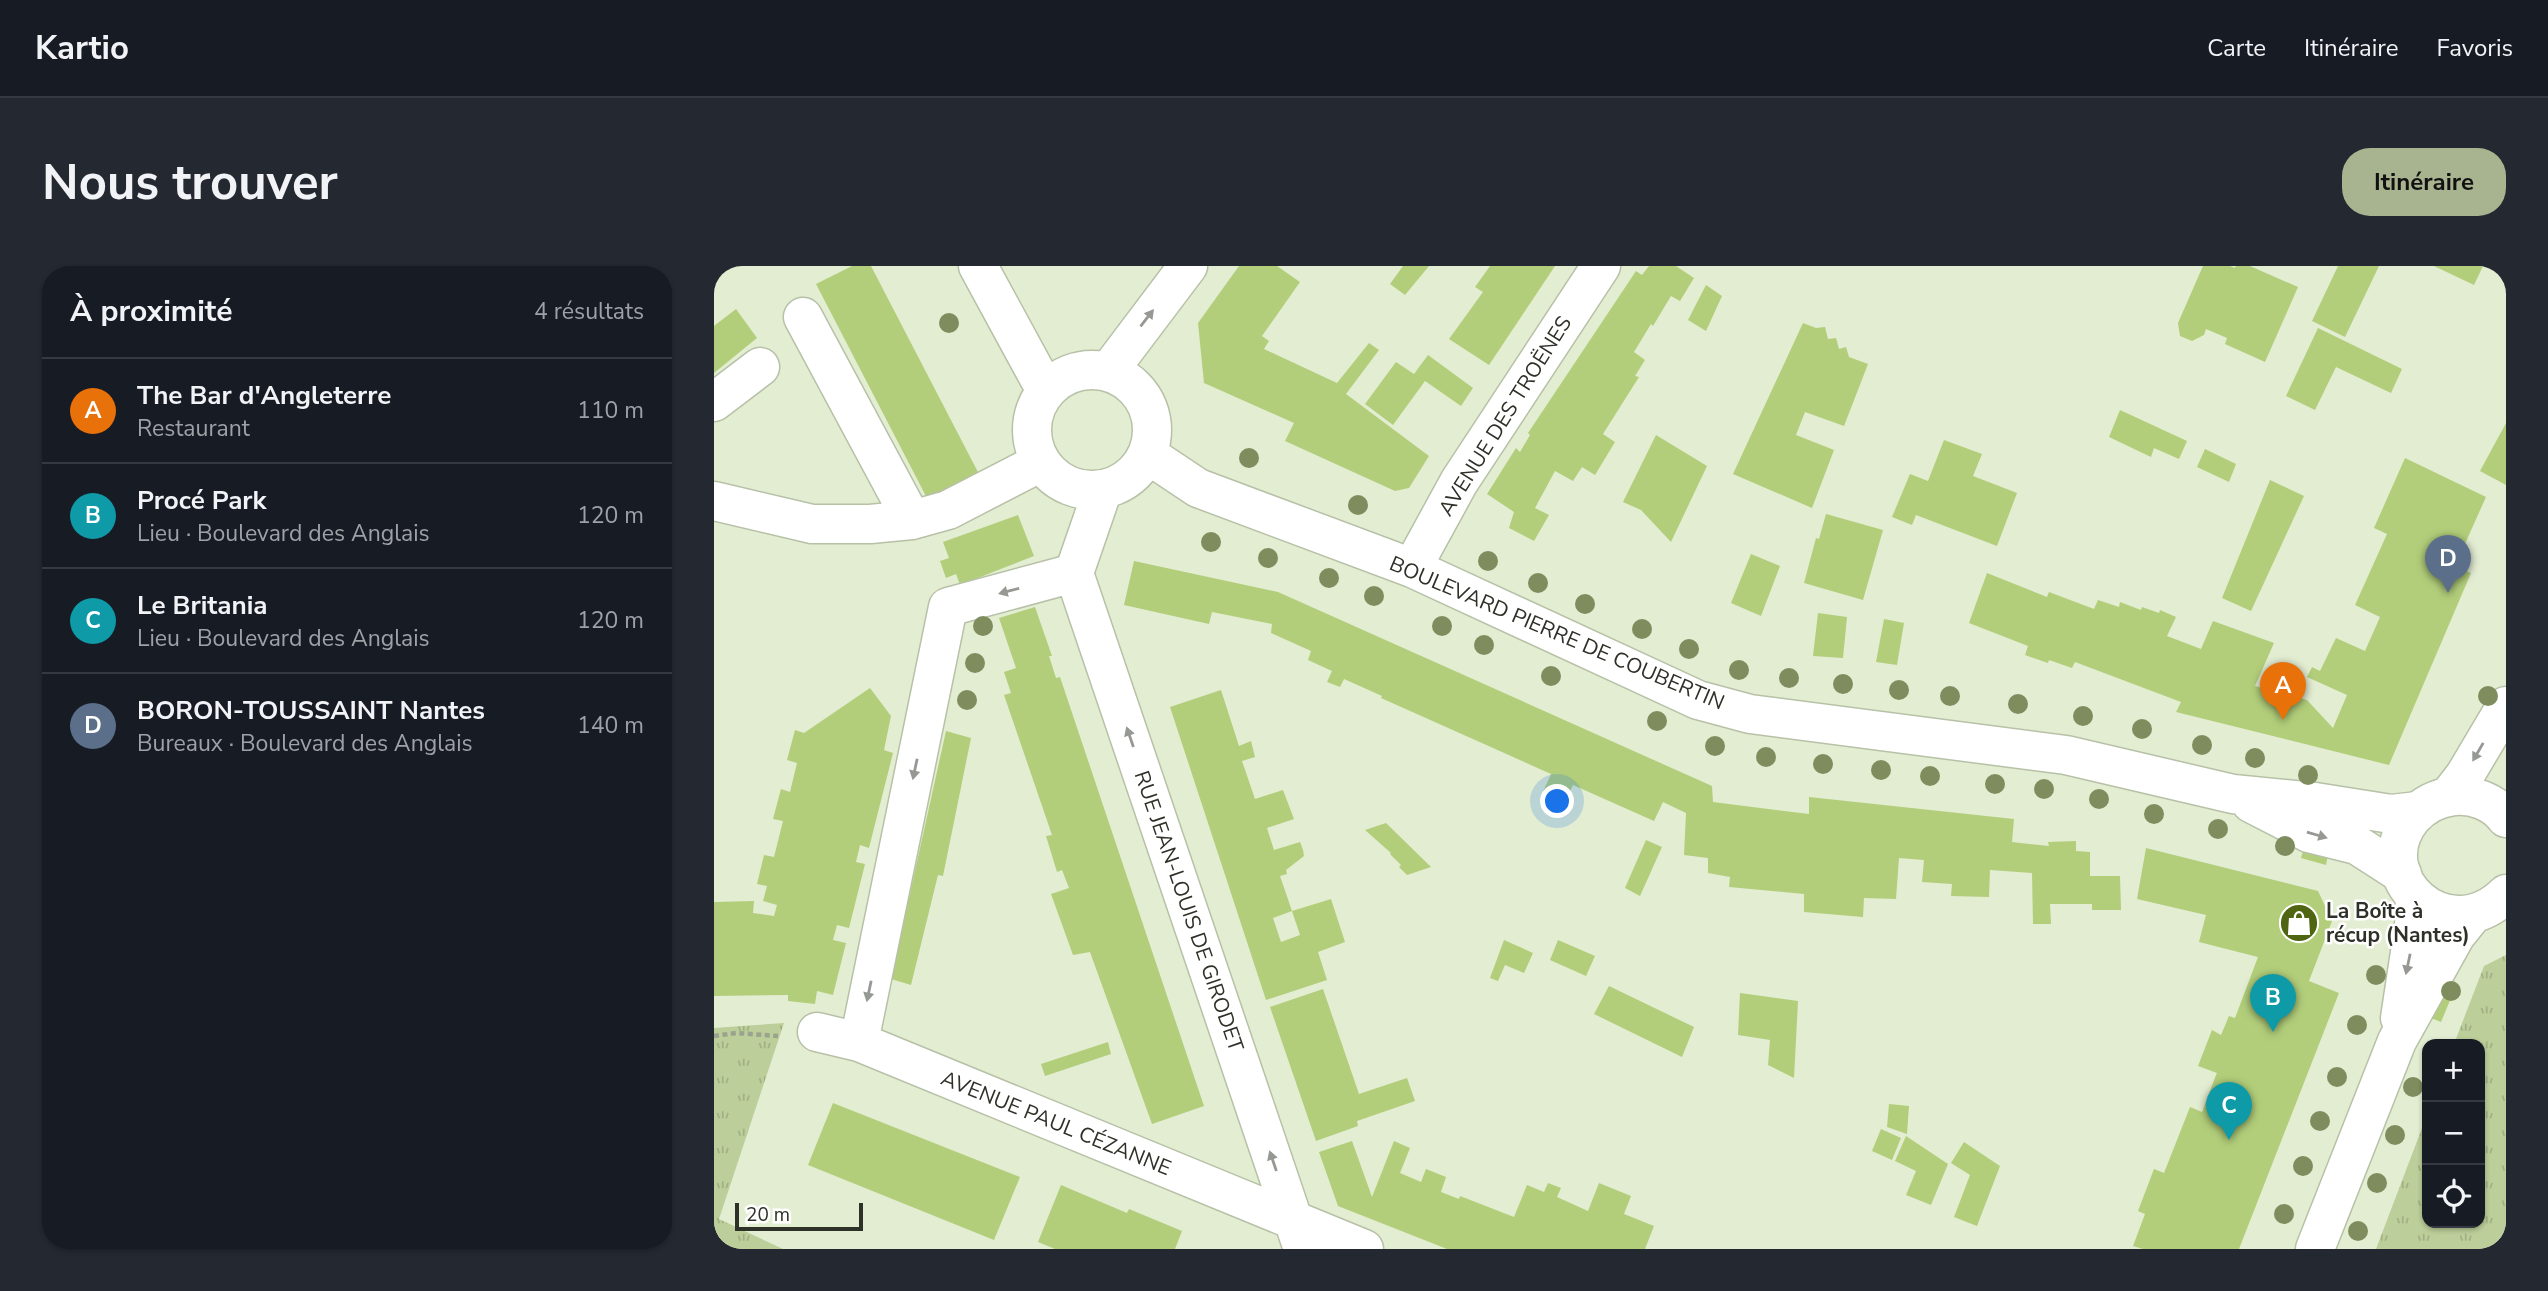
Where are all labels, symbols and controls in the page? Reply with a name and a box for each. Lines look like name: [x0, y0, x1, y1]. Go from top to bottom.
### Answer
text: Kartio: [35, 26, 129, 71]
text: Carte: [2207, 32, 2266, 64]
text: Itinéraire: [2304, 32, 2398, 64]
text: Favoris: [2436, 32, 2513, 64]
button: Itinéraire: [2342, 148, 2506, 216]
text: Nous trouver: [42, 149, 338, 216]
text: À proximité: [70, 291, 232, 332]
text: 4 résultats: [534, 296, 644, 327]
one-way arrow: [1139, 310, 1154, 328]
street label: AVENUE DES TROËNES: [1432, 311, 1578, 521]
text: The Bar d'Angleterre: [137, 378, 391, 413]
text: A: [84, 395, 102, 426]
text: 110 m: [577, 395, 644, 426]
text: Restaurant: [137, 413, 250, 444]
text: Procé Park: [137, 483, 266, 518]
text: B: [85, 500, 101, 531]
text: 120 m: [577, 500, 644, 531]
text: Lieu · Boulevard des Anglais: [137, 518, 430, 549]
pin: D: [2425, 535, 2471, 593]
street label: BOULEVARD PIERRE DE COUBERTIN: [1385, 550, 1729, 716]
one-way arrow: [997, 586, 1019, 597]
text: Le Britania: [137, 588, 268, 623]
text: C: [85, 605, 101, 636]
text: 120 m: [577, 605, 644, 636]
text: Lieu · Boulevard des Anglais: [137, 623, 430, 654]
pin: A: [2260, 662, 2306, 720]
text: BORON-TOUSSAINT Nantes: [137, 693, 485, 728]
text: D: [84, 710, 102, 741]
text: 140 m: [577, 710, 644, 741]
one-way arrow: [1124, 726, 1135, 747]
text: Bureaux · Boulevard des Anglais: [137, 728, 473, 759]
one-way arrow: [2472, 742, 2484, 762]
one-way arrow: [909, 758, 920, 780]
street label: RUE JEAN-LOUIS DE GIRODET: [1128, 767, 1250, 1055]
your location: [1540, 784, 1574, 818]
one-way arrow: [2306, 830, 2327, 840]
place label: La Boîte à récup (Nantes): [2326, 897, 2470, 949]
shop icon: La Boîte à récup (Nantes): [2278, 902, 2320, 944]
one-way arrow: [2402, 953, 2413, 975]
pin: B: [2250, 974, 2296, 1032]
one-way arrow: [864, 980, 875, 1002]
map controls: [2422, 1039, 2485, 1228]
button: +: [2422, 1039, 2485, 1102]
street label: AVENUE PAUL CÉZANNE: [937, 1064, 1175, 1182]
pin: C: [2206, 1082, 2252, 1140]
button: −: [2422, 1102, 2485, 1165]
one-way arrow: [1267, 1151, 1278, 1172]
button: locate: [2422, 1165, 2485, 1228]
scale bar: [735, 1200, 863, 1232]
text: 20 m: [746, 1202, 790, 1228]

